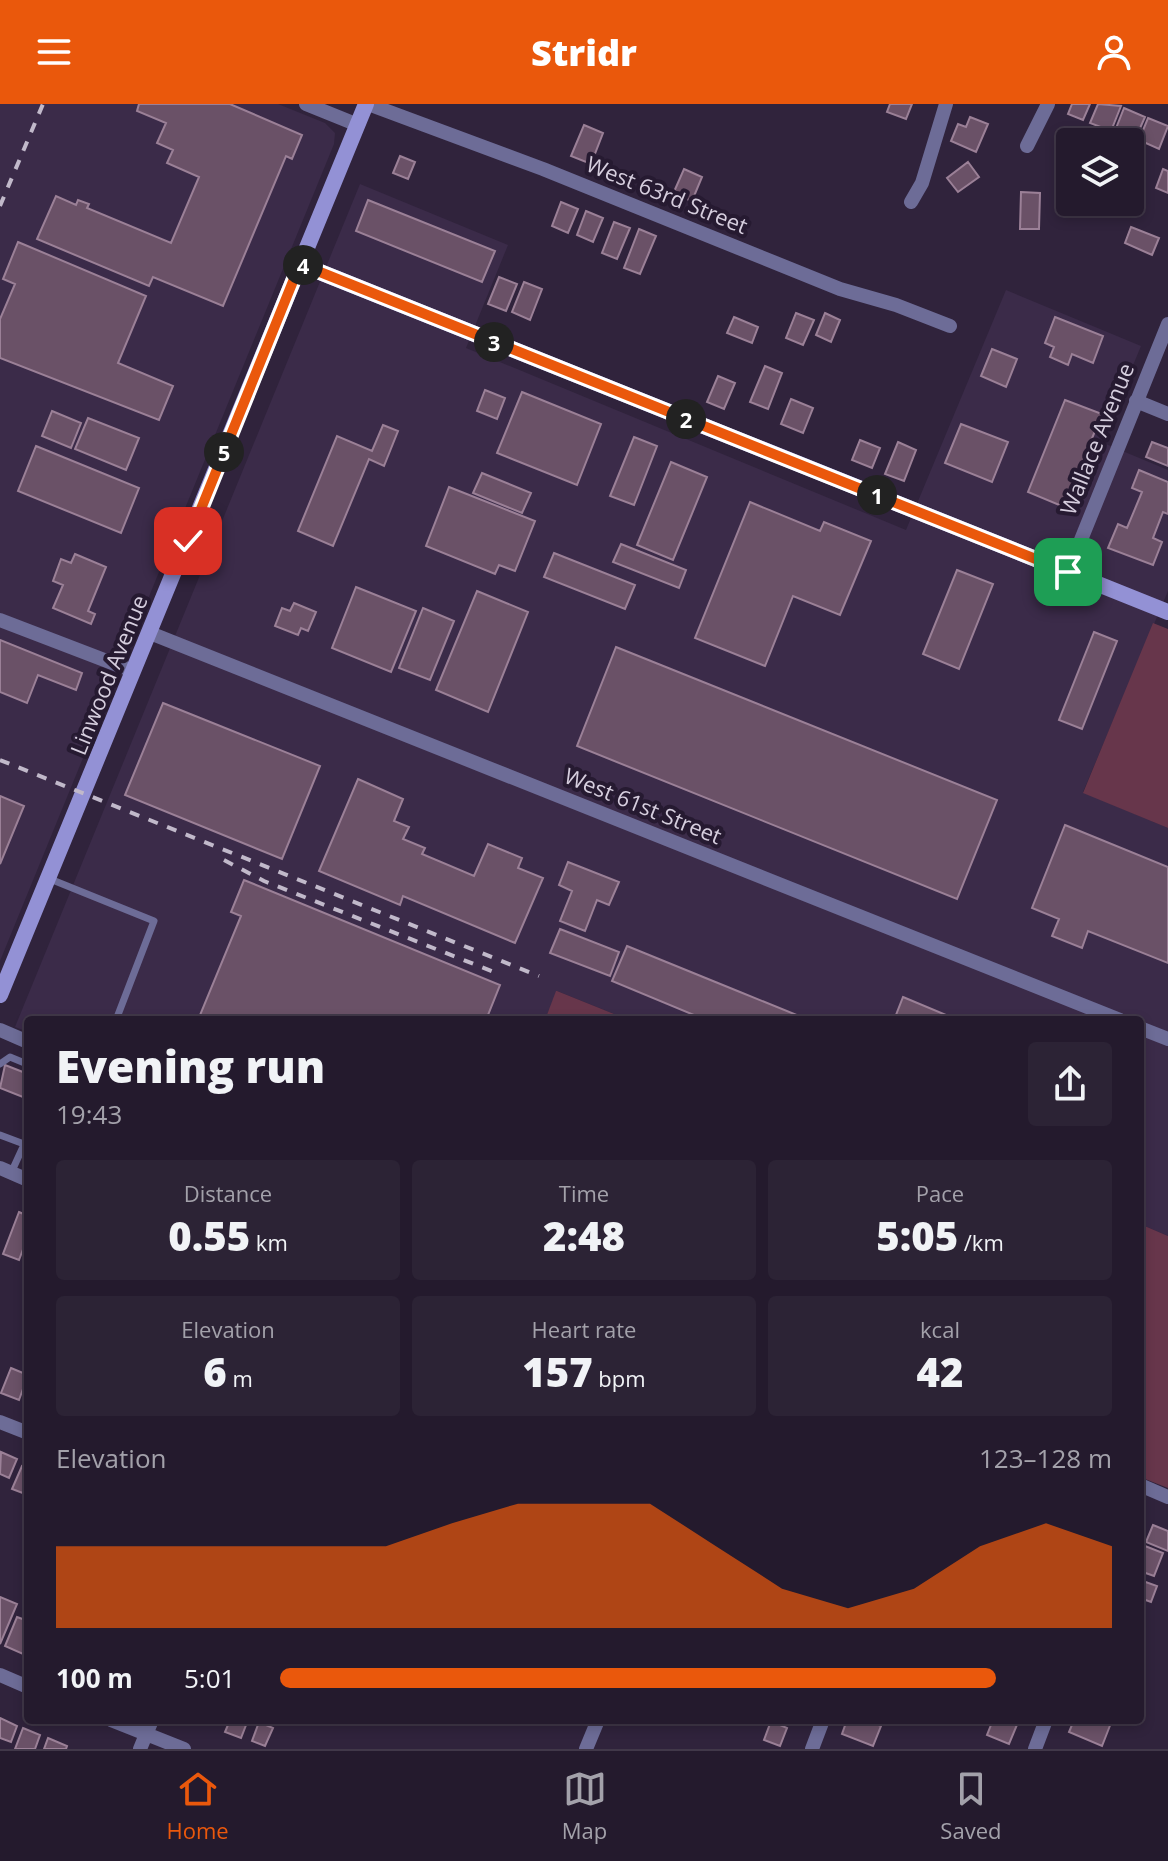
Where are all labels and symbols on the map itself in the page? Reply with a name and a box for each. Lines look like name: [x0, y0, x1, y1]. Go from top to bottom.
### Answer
street label: West 63rd Street: [582, 148, 753, 240]
pin: 4: [283, 245, 323, 285]
pin: 3: [474, 322, 514, 362]
street label: Wallace Avenue: [1052, 358, 1140, 519]
pin: 2: [666, 399, 706, 439]
pin: 5: [204, 432, 244, 472]
pin: 1: [857, 475, 897, 515]
pin: [154, 507, 222, 575]
pin: [1034, 538, 1102, 606]
street label: Linwood Avenue: [62, 590, 154, 759]
street label: West 61st Street: [560, 760, 727, 850]

